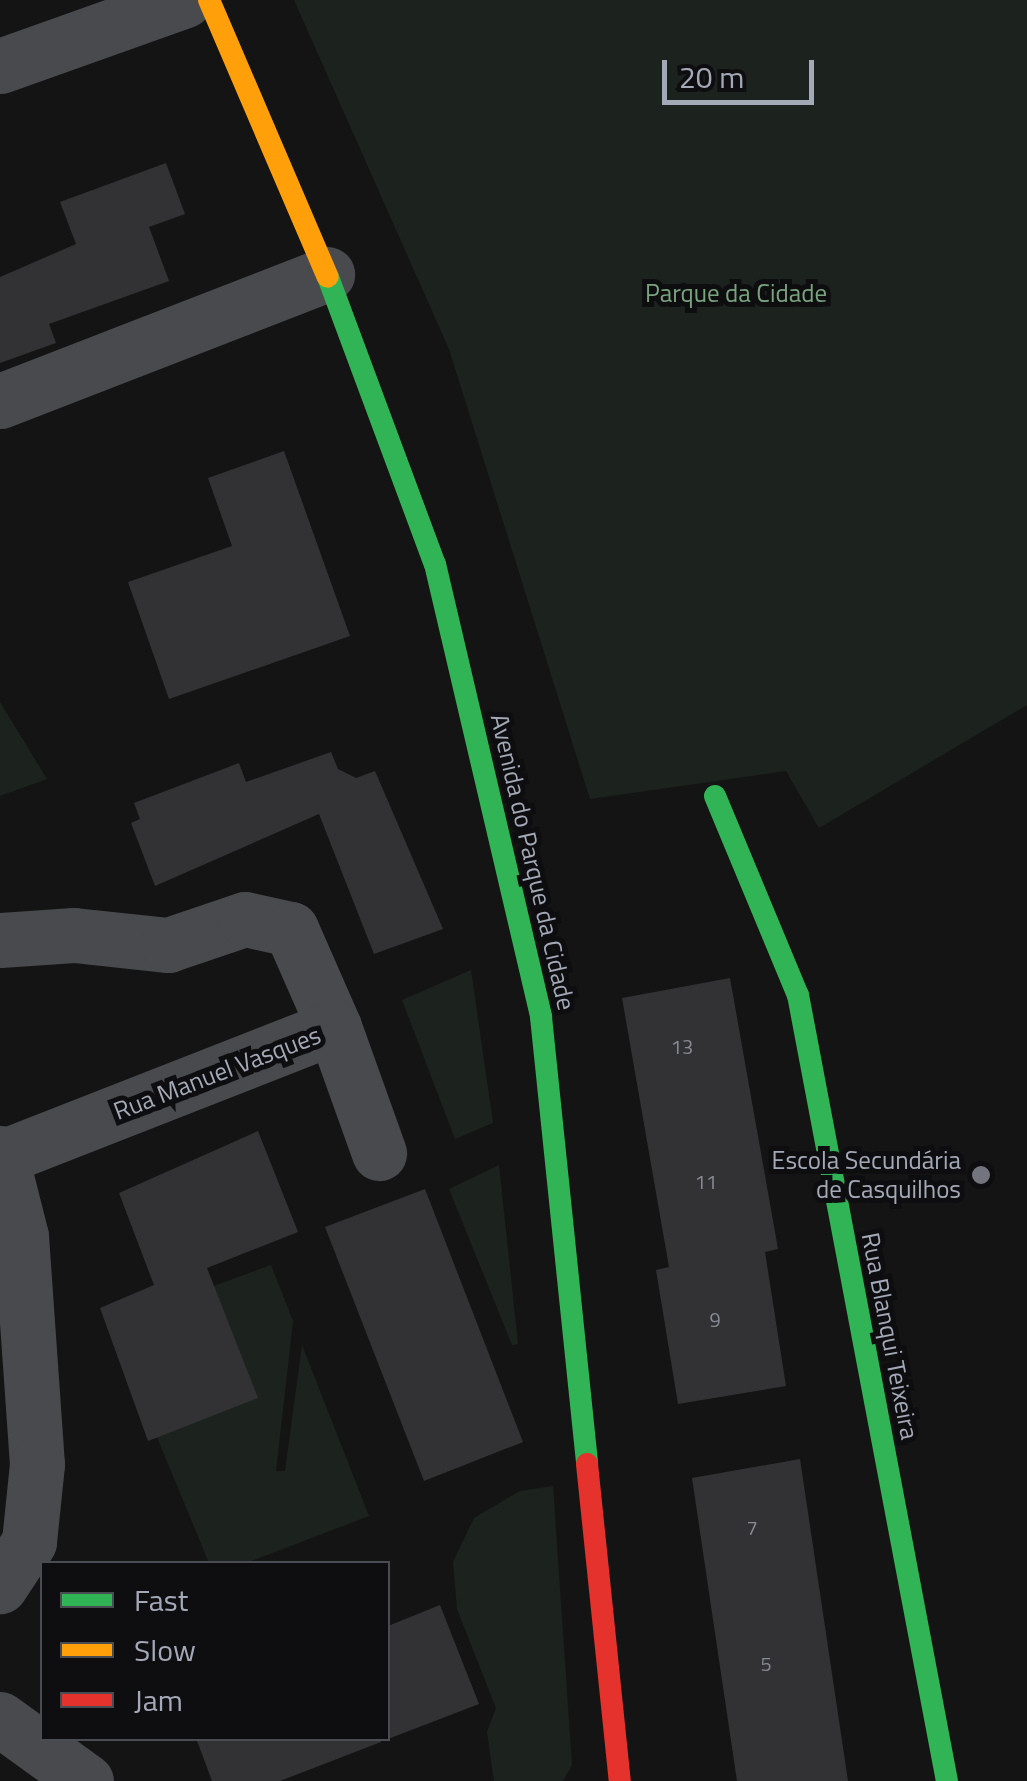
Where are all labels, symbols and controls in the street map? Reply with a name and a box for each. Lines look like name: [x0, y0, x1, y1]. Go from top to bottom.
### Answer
scale bar: [667, 40, 820, 102]
text: 20 m: [679, 54, 744, 100]
park label: Parque da Cidade: [645, 278, 827, 308]
street label: Avenida do Parque da Cidade: [484, 711, 582, 1013]
street label: Rua Manuel Vasques: [109, 1020, 325, 1126]
house number: 13: [671, 1034, 693, 1058]
place label: Escola Secundária de Casquilhos: [772, 1146, 961, 1205]
marker: Escola Secundária de Casquilhos: [970, 1164, 992, 1186]
house number: 11: [695, 1169, 717, 1193]
street label: Rua Blanqui Teixeira: [855, 1230, 925, 1442]
house number: 9: [709, 1307, 721, 1331]
house number: 7: [746, 1515, 758, 1539]
legend: [40, 1561, 390, 1741]
text: Fast: [134, 1577, 188, 1623]
text: Slow: [134, 1627, 196, 1673]
house number: 5: [760, 1651, 772, 1675]
text: Jam: [134, 1677, 183, 1723]

